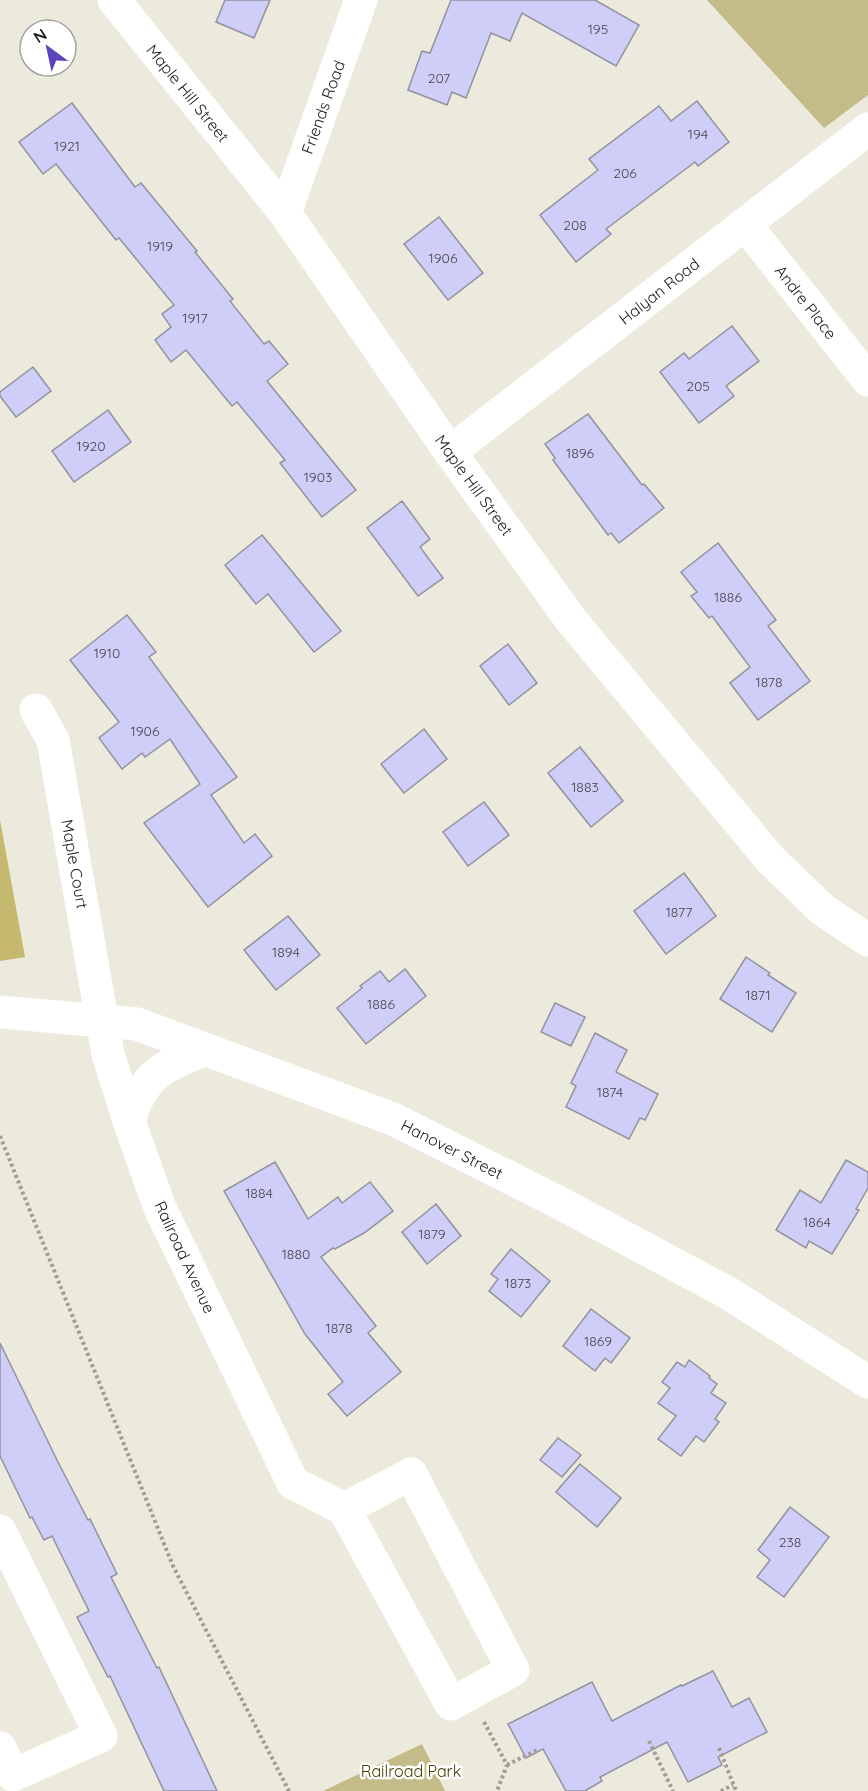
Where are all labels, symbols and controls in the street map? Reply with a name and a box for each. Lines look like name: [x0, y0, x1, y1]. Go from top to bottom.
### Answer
north arrow: [18, 18, 78, 78]
house number: 195: [588, 20, 608, 38]
text: N: [29, 24, 50, 47]
street label: Maple Hill Street: [142, 40, 234, 146]
street label: Friends Road: [297, 58, 349, 156]
house number: 207: [428, 69, 450, 87]
house number: 194: [688, 125, 708, 143]
house number: 1921: [54, 137, 80, 155]
house number: 206: [613, 164, 637, 182]
house number: 208: [563, 216, 587, 234]
house number: 1919: [147, 237, 173, 255]
house number: 1906: [429, 249, 458, 267]
street label: Halyan Road: [615, 253, 703, 329]
street label: Andre Place: [771, 261, 841, 343]
house number: 1917: [182, 309, 208, 327]
house number: 205: [686, 377, 710, 395]
street label: Maple Hill Street: [431, 431, 517, 539]
house number: 1920: [76, 437, 106, 455]
house number: 1896: [566, 444, 595, 462]
house number: 1903: [304, 468, 332, 486]
house number: 1886: [714, 588, 742, 606]
house number: 1910: [94, 644, 120, 662]
house number: 1878: [755, 673, 783, 691]
house number: 1906: [131, 722, 160, 740]
house number: 1883: [571, 778, 599, 796]
street label: Maple Court: [57, 818, 93, 910]
house number: 1877: [666, 903, 692, 921]
house number: 1894: [272, 943, 300, 961]
house number: 1871: [745, 986, 771, 1004]
house number: 1886: [367, 995, 395, 1013]
house number: 1874: [597, 1083, 623, 1101]
street label: Hanover Street: [398, 1115, 506, 1183]
house number: 1884: [245, 1184, 273, 1202]
street label: Railroad Avenue: [150, 1198, 220, 1316]
house number: 1864: [803, 1213, 831, 1231]
house number: 1879: [418, 1225, 446, 1243]
house number: 1880: [282, 1245, 310, 1263]
house number: 1873: [505, 1274, 531, 1292]
house number: 1878: [325, 1319, 353, 1337]
house number: 1869: [584, 1332, 612, 1350]
house number: 238: [779, 1533, 801, 1551]
park label: Railroad Park: [361, 1761, 461, 1781]

